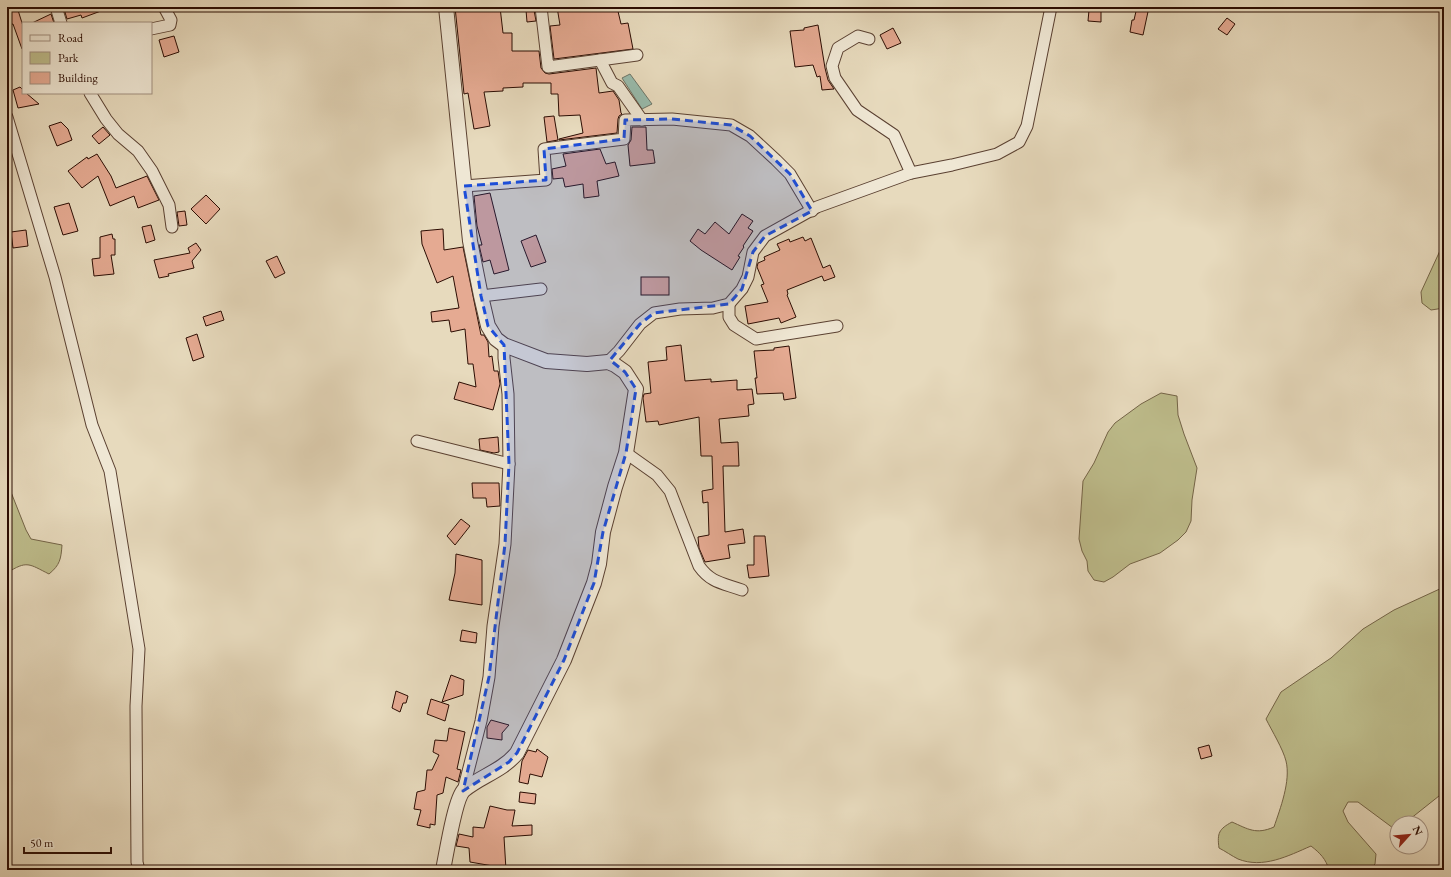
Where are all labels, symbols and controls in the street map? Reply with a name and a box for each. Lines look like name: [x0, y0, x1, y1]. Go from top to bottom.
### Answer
legend: [22, 22, 152, 94]
text: Road: [58, 30, 84, 46]
text: Park: [58, 50, 79, 66]
text: Building: [58, 70, 99, 86]
north arrow: [1389, 815, 1429, 855]
text: N: [1410, 823, 1426, 838]
scale bar: [24, 829, 111, 855]
text: 50 m: [30, 835, 54, 851]

